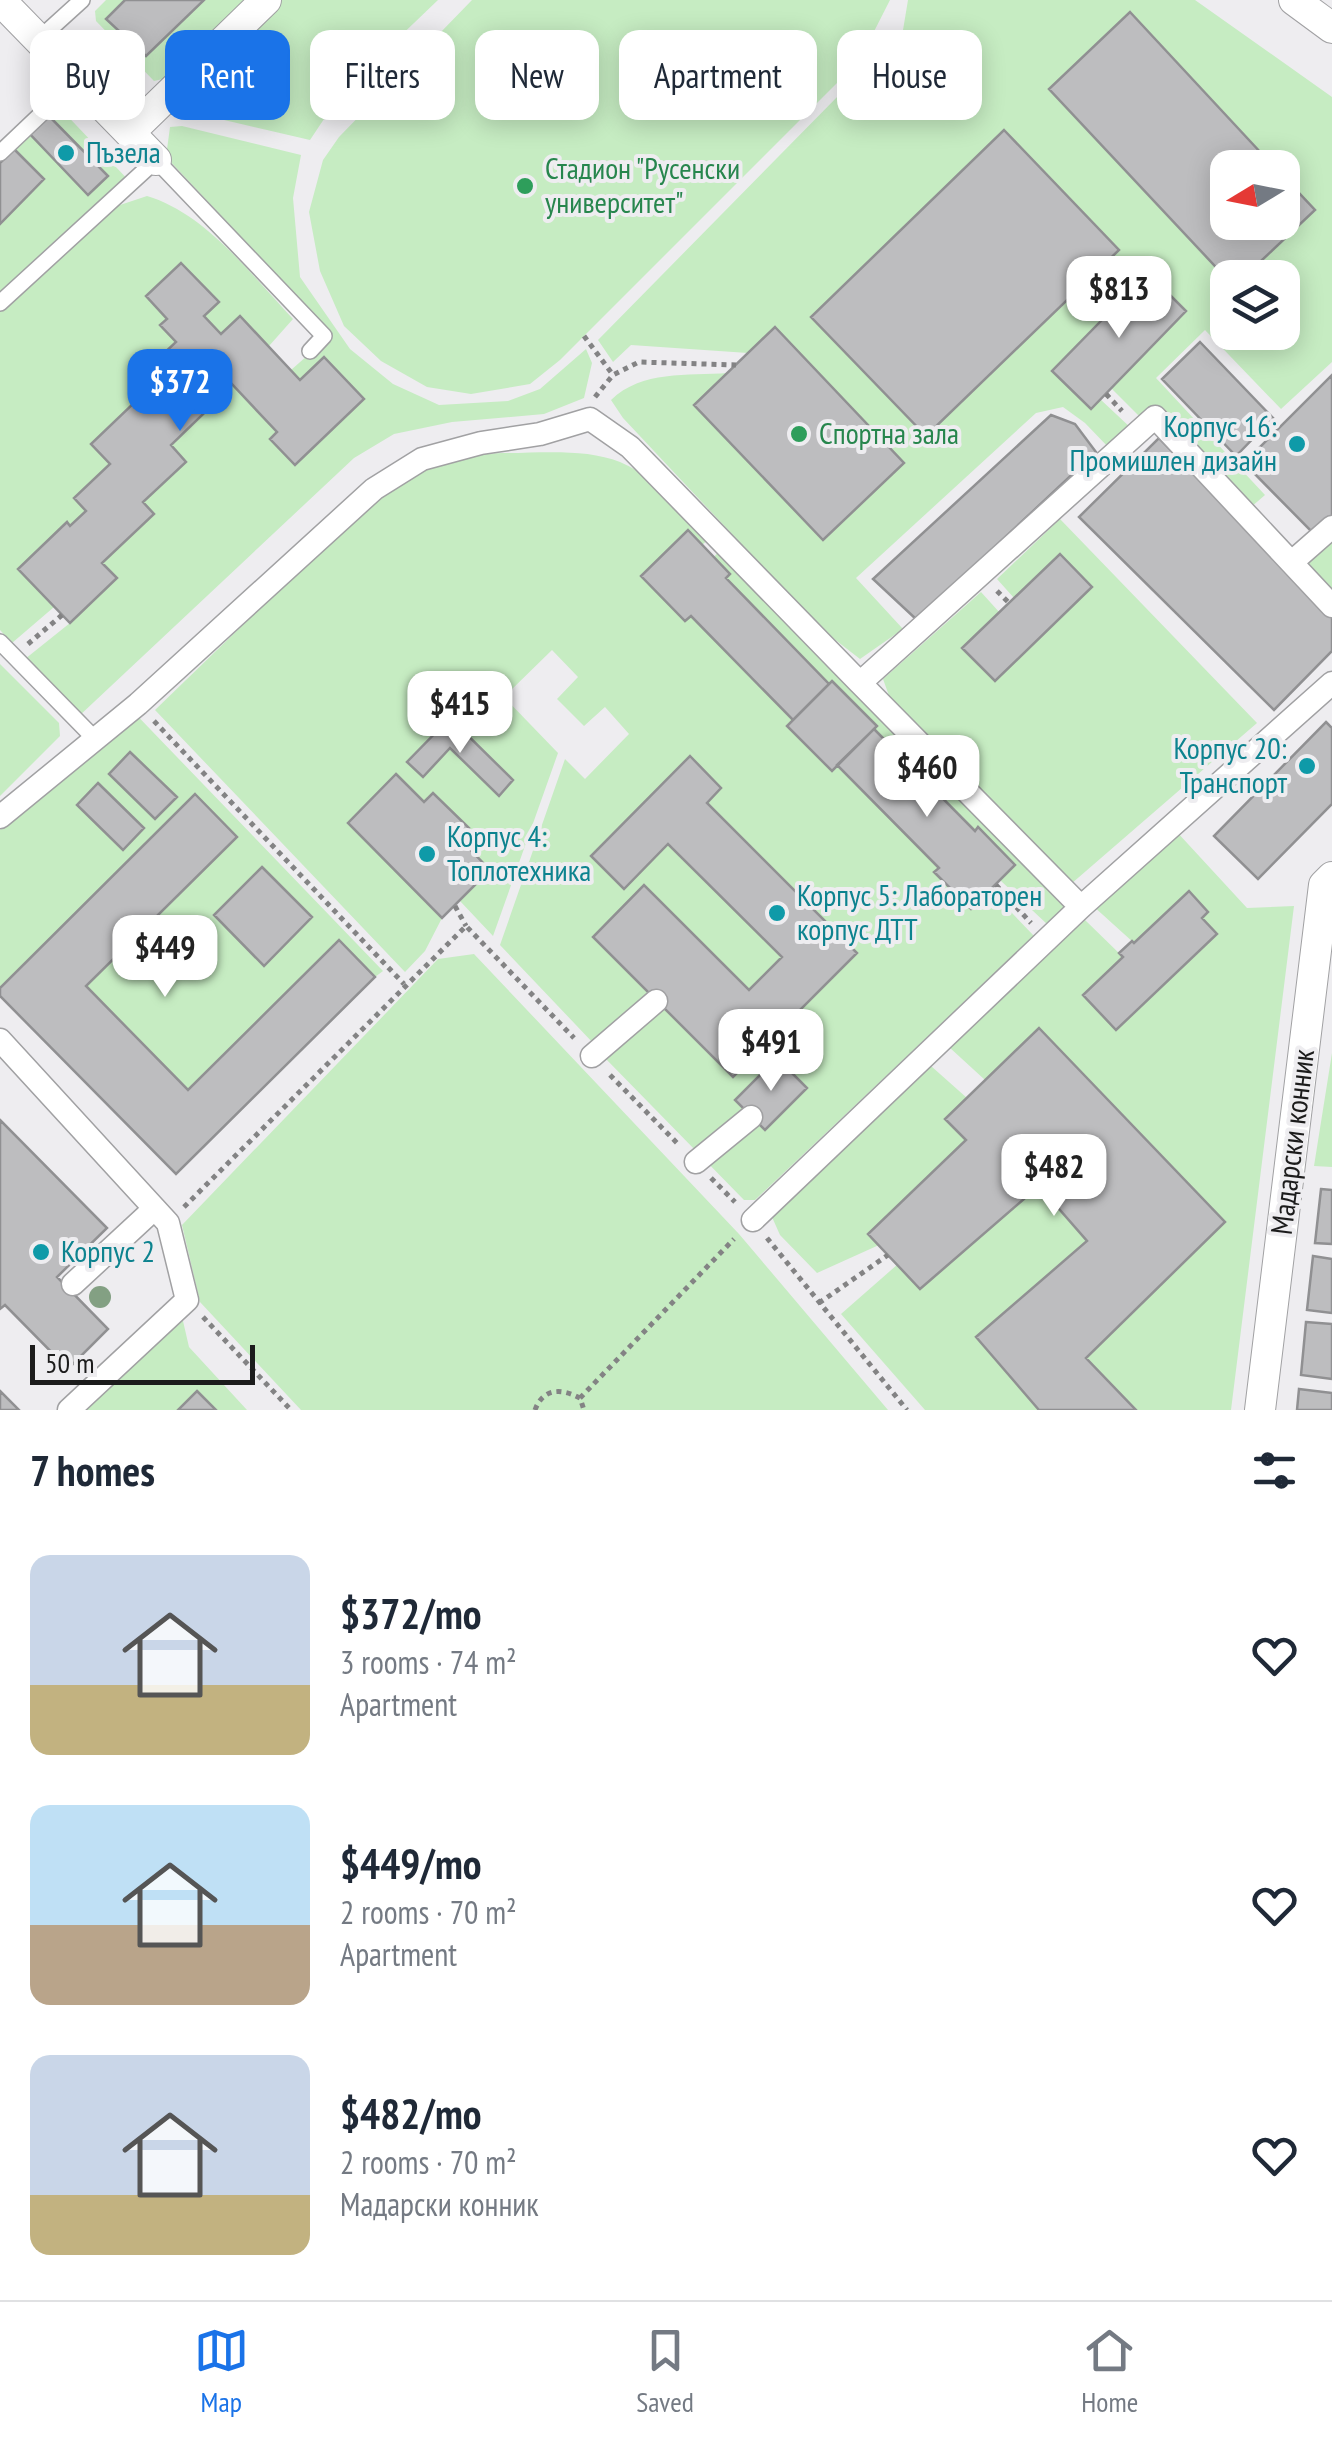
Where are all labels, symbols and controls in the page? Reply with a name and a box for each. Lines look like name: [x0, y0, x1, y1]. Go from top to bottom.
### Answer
chip: Buy: [30, 30, 145, 120]
chip: Rent: [165, 30, 290, 120]
chip: Filters: [310, 30, 455, 120]
chip: New: [475, 30, 599, 120]
chip: Apartment: [619, 30, 817, 120]
chip: House: [837, 30, 982, 120]
place label: Пъзела: [86, 132, 161, 171]
marker: Пъзела: [55, 142, 77, 164]
place label: Стадион "Русенски университет": [545, 148, 740, 221]
north arrow: [1210, 150, 1300, 240]
map controls: [1210, 150, 1300, 350]
marker: Стадион "Русенски университет": [514, 175, 536, 197]
pin: $813: [1060, 256, 1178, 341]
button: layers: [1210, 260, 1300, 350]
text: $813: [1088, 267, 1150, 309]
pin: $372: [121, 349, 239, 434]
text: $372: [149, 360, 211, 402]
place label: Корпус 16: Промишлен дизайн: [1070, 406, 1277, 479]
place label: Спортна зала: [819, 413, 959, 452]
marker: Спортна зала: [788, 423, 810, 445]
marker: Корпус 16: Промишлен дизайн: [1286, 433, 1308, 455]
pin: $415: [401, 671, 519, 756]
text: $415: [429, 682, 491, 724]
place label: Корпус 20: Транспорт: [1173, 728, 1287, 801]
pin: $460: [868, 735, 986, 820]
text: $460: [896, 746, 958, 788]
marker: Корпус 20: Транспорт: [1296, 755, 1318, 777]
place label: Корпус 4: Топлотехника: [447, 816, 591, 889]
marker: Корпус 4: Топлотехника: [416, 843, 438, 865]
place label: Корпус 5: Лабораторен корпус ДТТ: [797, 875, 1042, 948]
marker: Корпус 5: Лабораторен корпус ДТТ: [766, 902, 788, 924]
pin: $449: [106, 915, 224, 1000]
text: $449: [134, 926, 196, 968]
pin: $491: [712, 1009, 830, 1094]
text: $491: [740, 1020, 802, 1062]
street label: Мадарски конник: [1261, 1047, 1322, 1237]
pin: $482: [995, 1134, 1113, 1219]
text: $482: [1023, 1145, 1085, 1187]
place label: Корпус 2: [61, 1231, 155, 1270]
marker: Корпус 2: [30, 1241, 52, 1263]
scale bar: [30, 1340, 255, 1384]
text: 50 m: [45, 1344, 94, 1381]
text: 7 homes: [30, 1443, 155, 1498]
icon: filters: [1247, 1443, 1302, 1498]
text: $372/mo: [340, 1586, 482, 1641]
icon: home: [110, 1595, 230, 1715]
icon: heart: [1247, 1628, 1302, 1683]
text: 3 rooms · 74 m²: [340, 1641, 517, 1683]
text: Apartment: [340, 1683, 457, 1725]
text: $449/mo: [340, 1836, 482, 1891]
icon: home: [110, 1845, 230, 1965]
icon: heart: [1247, 1878, 1302, 1933]
text: 2 rooms · 70 m²: [340, 1891, 517, 1933]
text: Apartment: [340, 1933, 457, 1975]
text: $482/mo: [340, 2086, 482, 2141]
icon: home: [110, 2095, 230, 2215]
icon: heart: [1247, 2128, 1302, 2183]
text: 2 rooms · 70 m²: [340, 2141, 517, 2183]
text: Мадарски конник: [340, 2183, 539, 2225]
tab: Map: [194, 2323, 249, 2420]
tab: Saved: [636, 2323, 694, 2420]
tab: Home: [1081, 2323, 1138, 2420]

